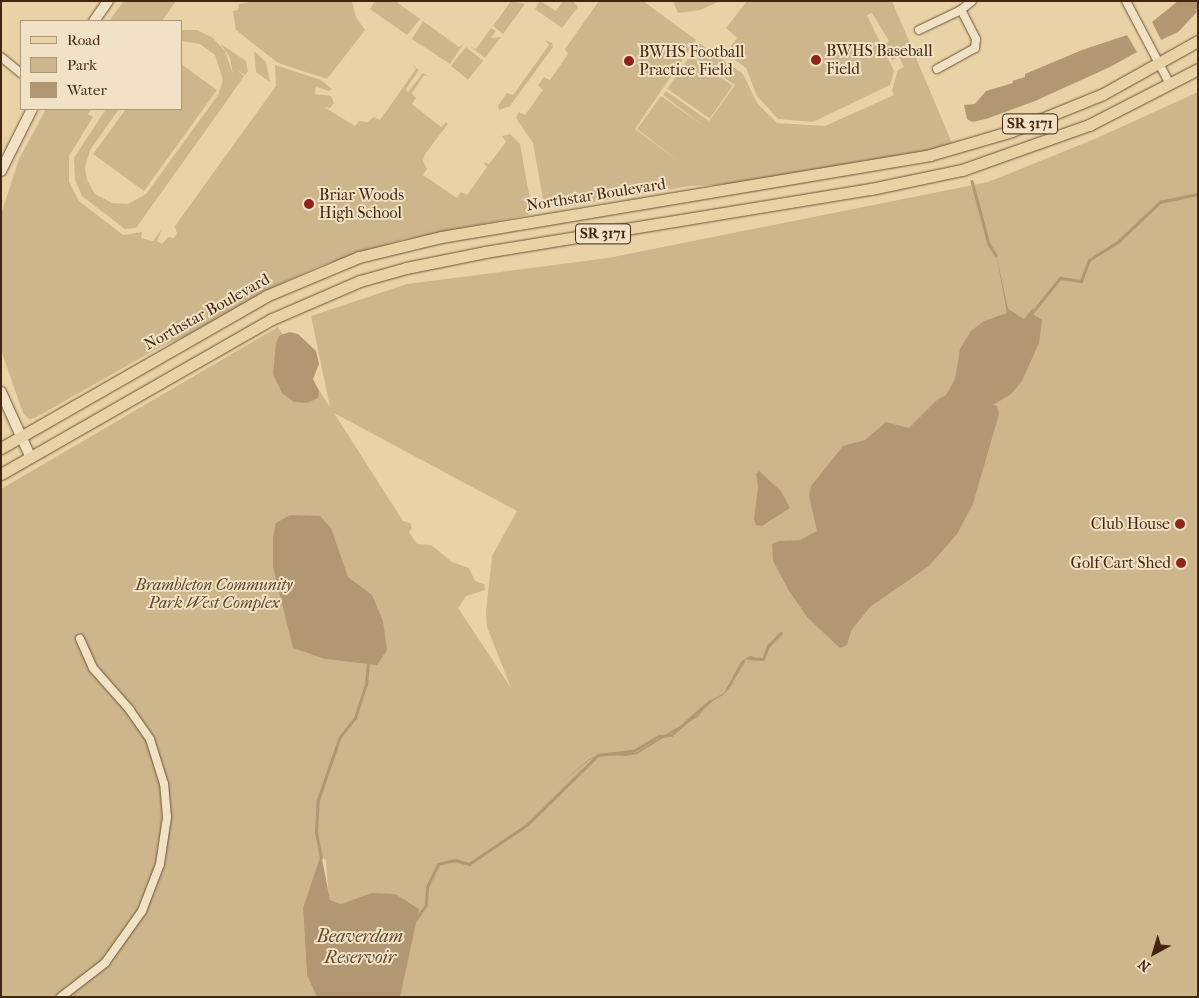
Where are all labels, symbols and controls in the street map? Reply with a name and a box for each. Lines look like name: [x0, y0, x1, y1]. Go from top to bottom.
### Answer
legend: [20, 20, 182, 110]
text: Road: [67, 31, 100, 49]
place label: BWHS Baseball Field: [826, 41, 933, 79]
place label: BWHS Football Practice Field: [639, 42, 744, 80]
marker: BWHS Baseball Field: [810, 54, 822, 66]
marker: BWHS Football Practice Field: [623, 55, 635, 67]
text: Park: [67, 56, 97, 74]
text: Water: [67, 81, 107, 99]
road number: SR 3171: [1001, 112, 1059, 136]
street label: Northstar Boulevard: [525, 175, 667, 215]
place label: Briar Woods High School: [319, 185, 404, 223]
marker: Briar Woods High School: [303, 198, 315, 210]
road number: SR 3171: [574, 222, 632, 246]
street label: Northstar Boulevard: [141, 269, 273, 355]
place label: Club House: [1091, 514, 1170, 534]
marker: Club House: [1174, 518, 1186, 530]
place label: Golf Cart Shed: [1071, 553, 1171, 573]
marker: Golf Cart Shed: [1175, 557, 1187, 569]
park label: Brambleton Community Park West Complex: [135, 575, 293, 613]
water label: Beaverdam Reservoir: [317, 927, 403, 970]
north arrow: [1129, 928, 1179, 978]
text: N: [1135, 955, 1154, 975]

